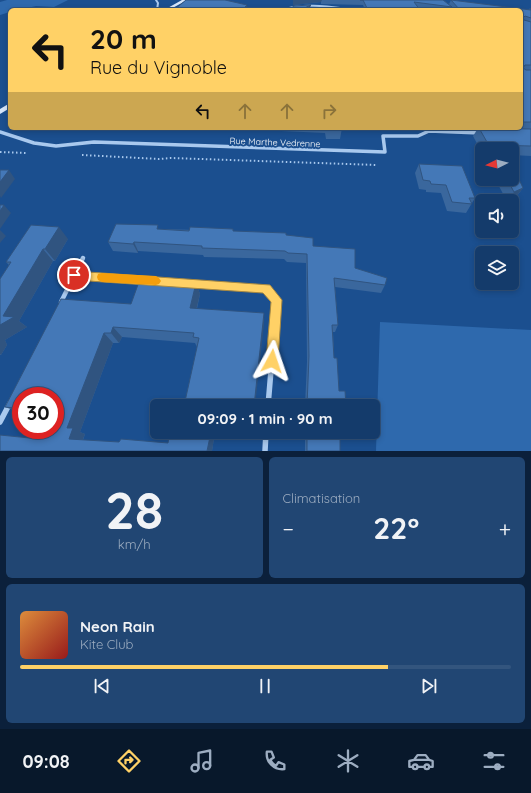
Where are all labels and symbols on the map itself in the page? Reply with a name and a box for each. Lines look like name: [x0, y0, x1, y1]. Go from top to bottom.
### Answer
street label: Rue Marthe Vedrenne: [229, 135, 321, 149]
north arrow: [475, 142, 519, 186]
pin: [57, 258, 91, 292]
position arrow: [251, 340, 293, 382]
speed limit sign: 30: [12, 387, 64, 439]

